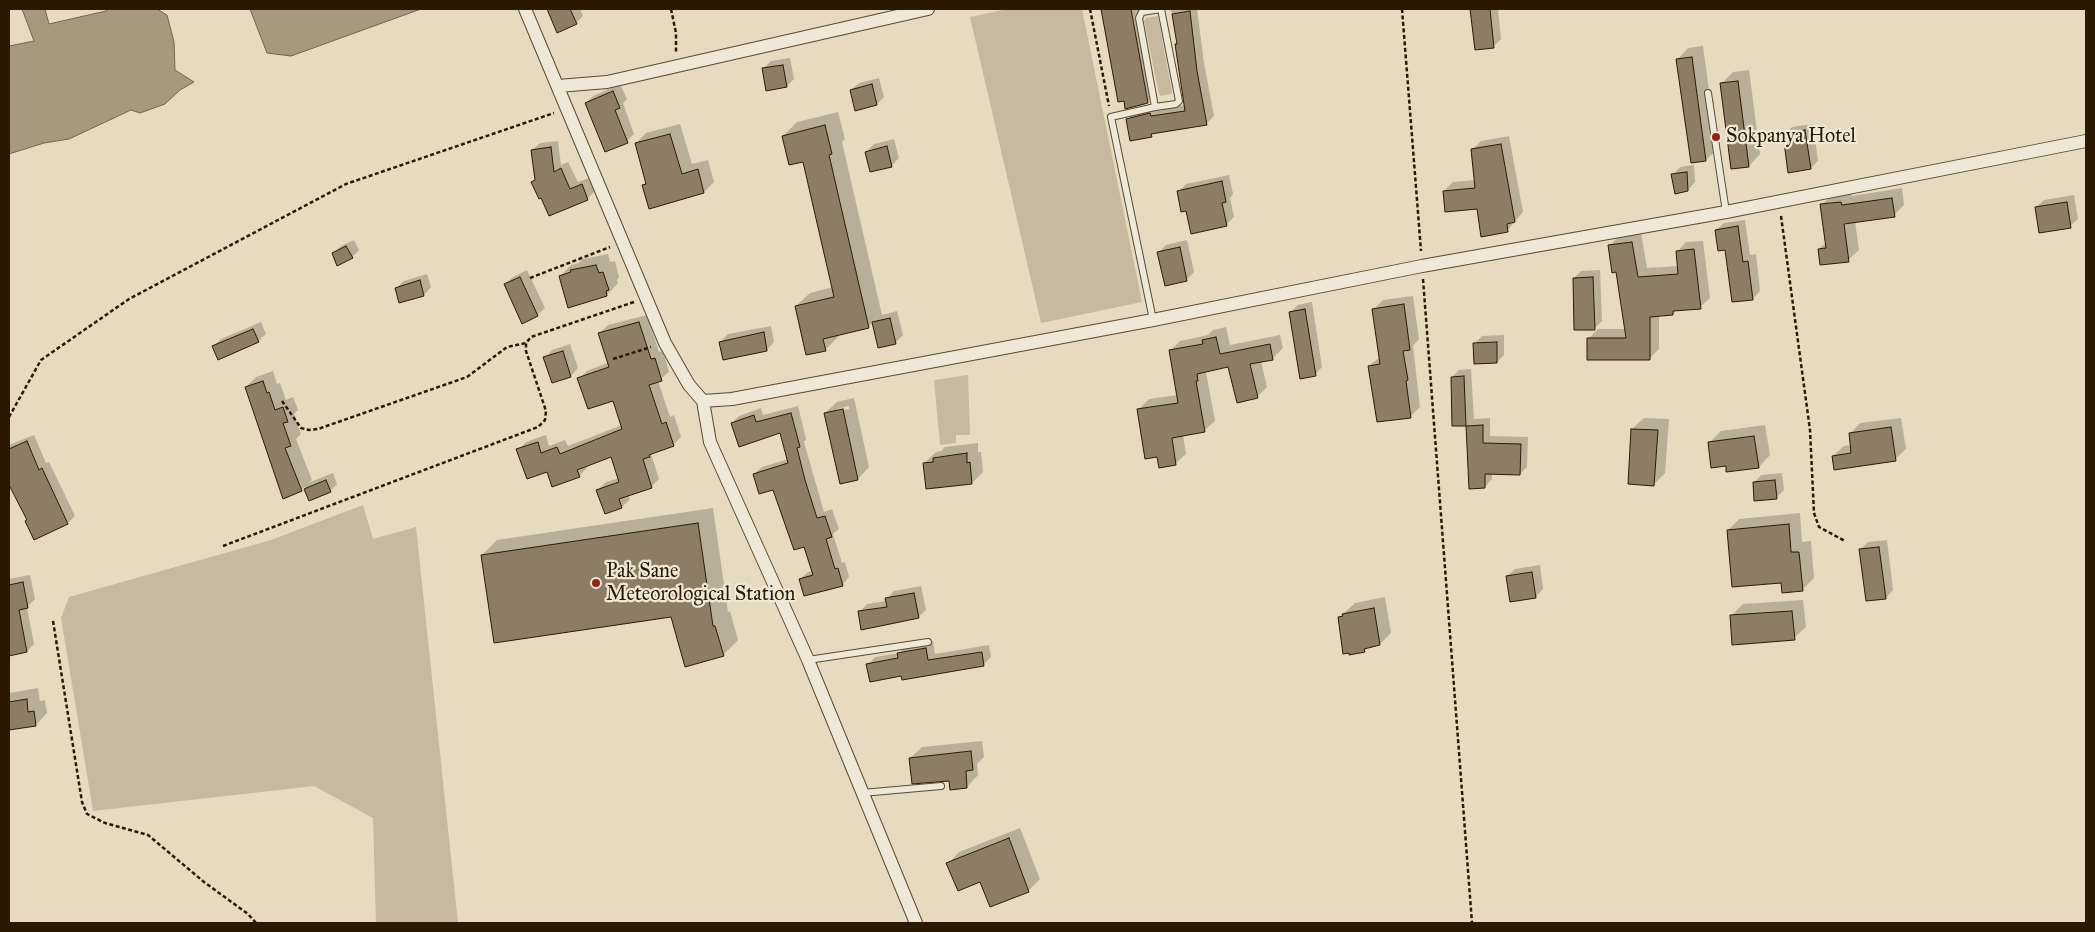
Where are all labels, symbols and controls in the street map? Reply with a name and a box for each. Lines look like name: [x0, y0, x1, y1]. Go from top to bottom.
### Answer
place label: Sokpanya Hotel: [1726, 125, 1856, 149]
marker: Sokpanya Hotel: [1710, 131, 1722, 143]
place label: Pak Sane Meteorological Station: [606, 560, 795, 607]
marker: Pak Sane Meteorological Station: [590, 577, 602, 589]

